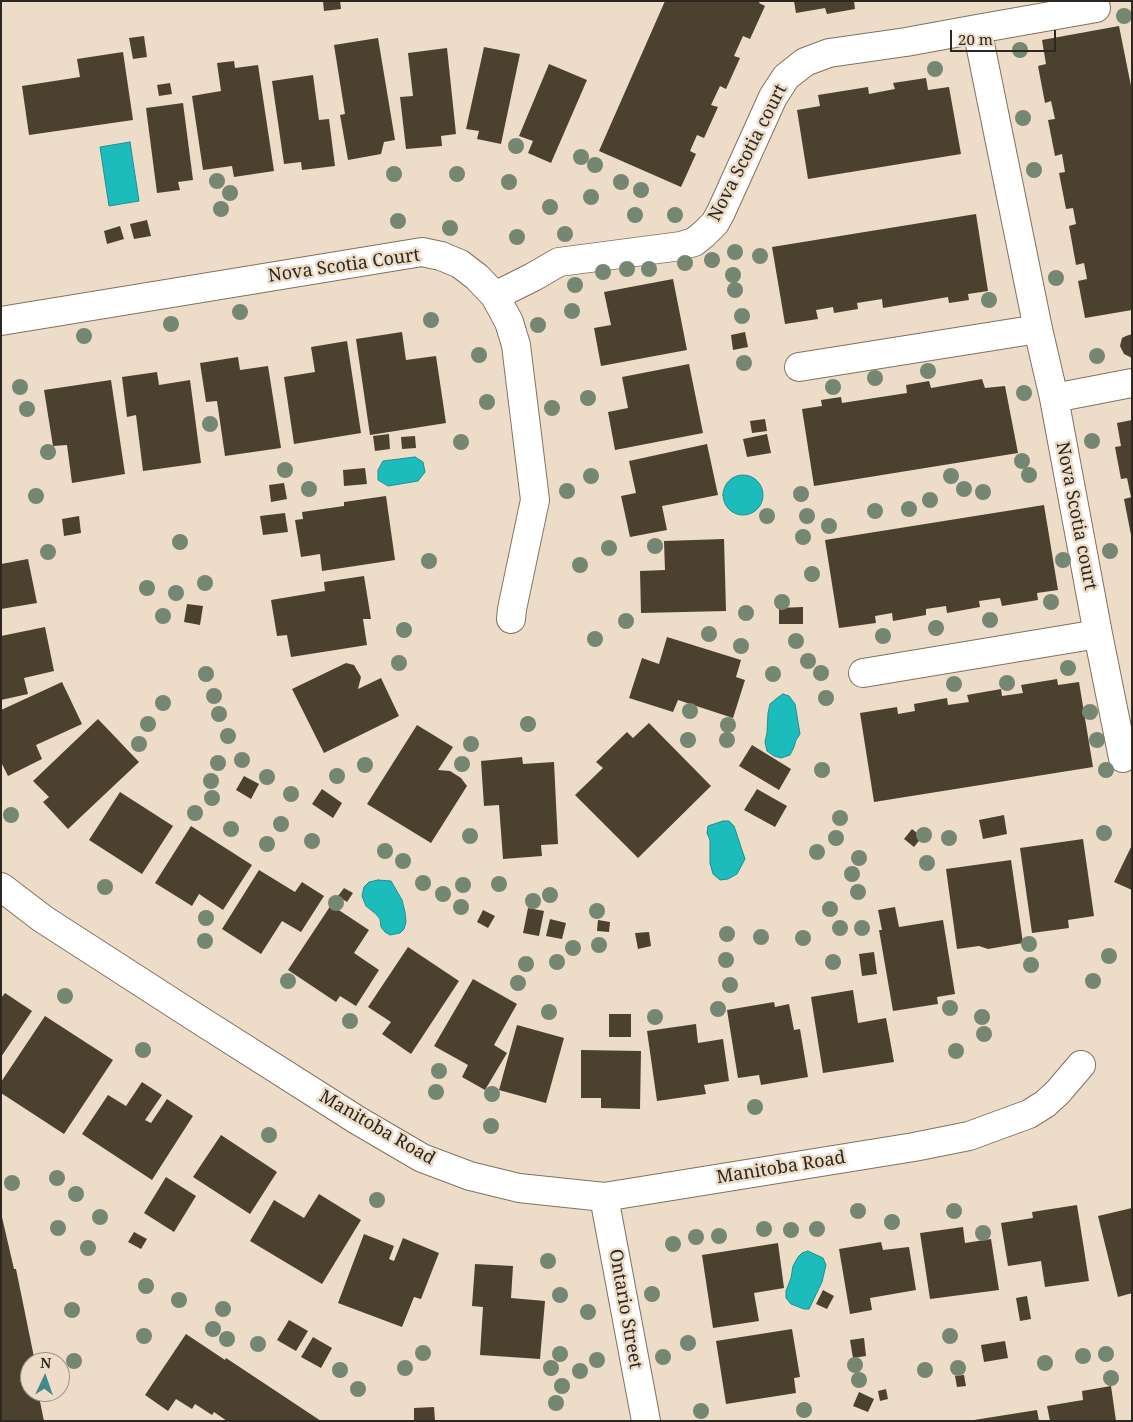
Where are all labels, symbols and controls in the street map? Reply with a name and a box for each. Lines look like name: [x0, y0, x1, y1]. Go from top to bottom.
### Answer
scale bar: [953, 20, 1059, 52]
text: 20 m: [958, 29, 993, 49]
street label: Nova Scotia court: [704, 81, 792, 225]
street label: Nova Scotia Court: [267, 245, 421, 287]
street label: Nova Scotia court: [1051, 440, 1101, 592]
street label: Manitoba Road: [315, 1086, 439, 1170]
street label: Manitoba Road: [715, 1147, 847, 1189]
street label: Ontario Street: [604, 1248, 646, 1370]
north arrow: [20, 1352, 70, 1402]
text: N: [40, 1353, 52, 1372]

